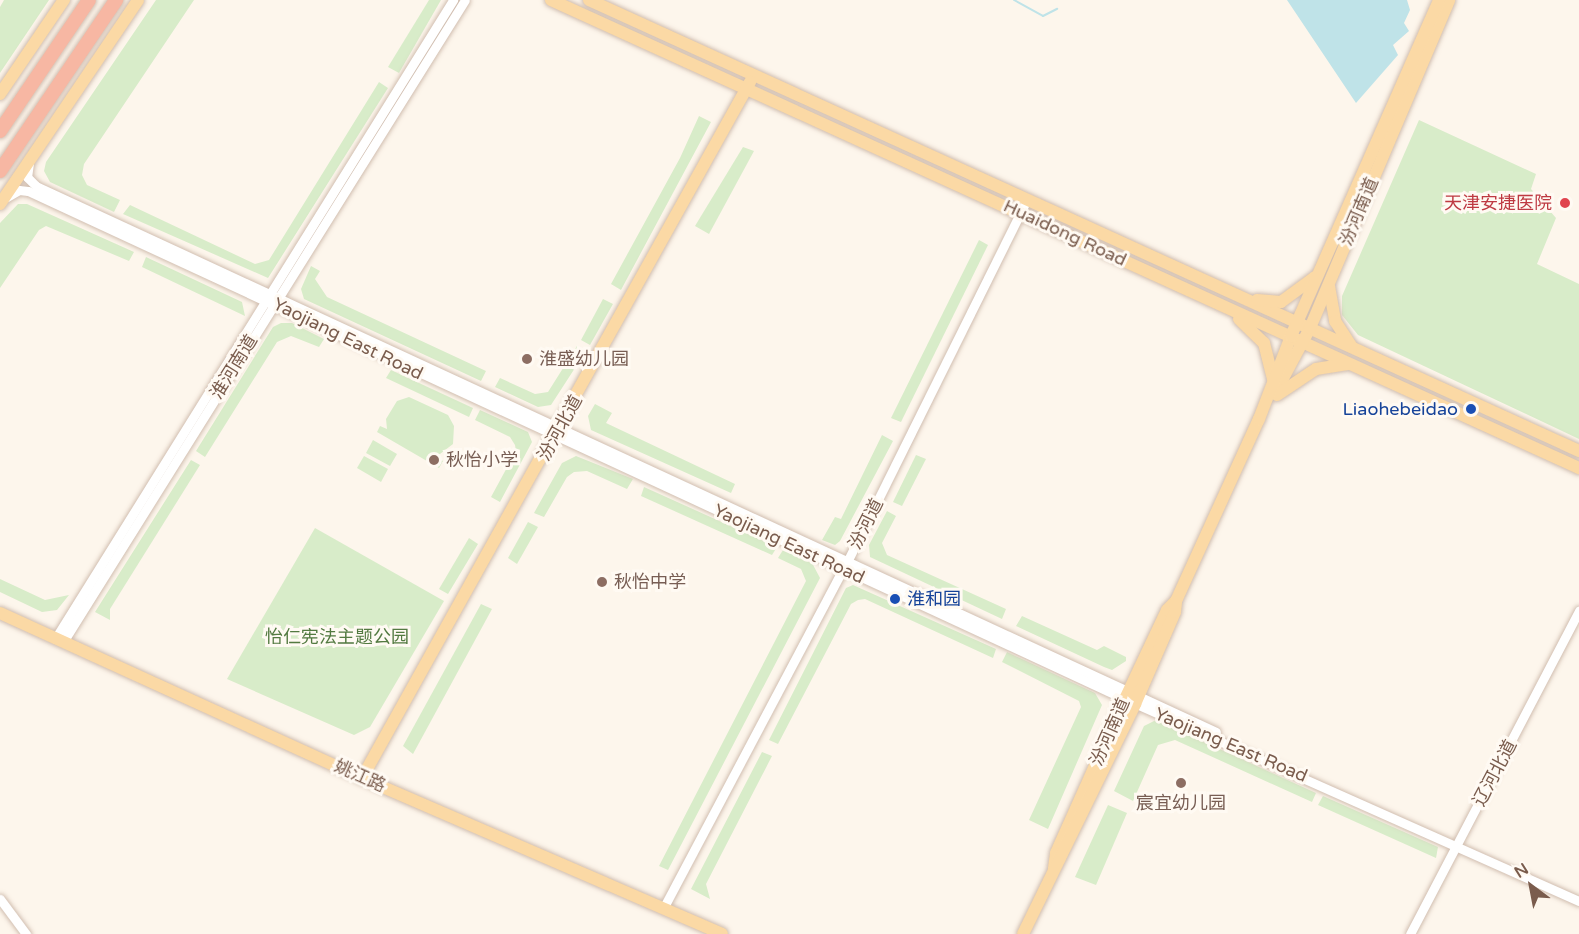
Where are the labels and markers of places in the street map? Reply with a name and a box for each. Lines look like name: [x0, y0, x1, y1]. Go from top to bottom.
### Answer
place label: 天津安捷医院: [1444, 192, 1552, 214]
marker: 天津安捷医院: [1556, 194, 1574, 212]
place label: 淮盛幼儿园: [539, 348, 629, 370]
marker: 淮盛幼儿园: [520, 352, 534, 366]
place label: Liaohebeidao: [1342, 398, 1458, 420]
marker: Liaohebeidao: [1462, 400, 1480, 418]
place label: 秋怡小学: [446, 449, 518, 471]
marker: 秋怡小学: [427, 453, 441, 467]
place label: 秋怡中学: [614, 571, 686, 593]
marker: 秋怡中学: [595, 575, 609, 589]
place label: 淮和园: [907, 588, 961, 610]
marker: 淮和园: [888, 592, 902, 606]
marker: 宸宜幼儿园: [1174, 776, 1188, 790]
place label: 宸宜幼儿园: [1136, 792, 1226, 814]

